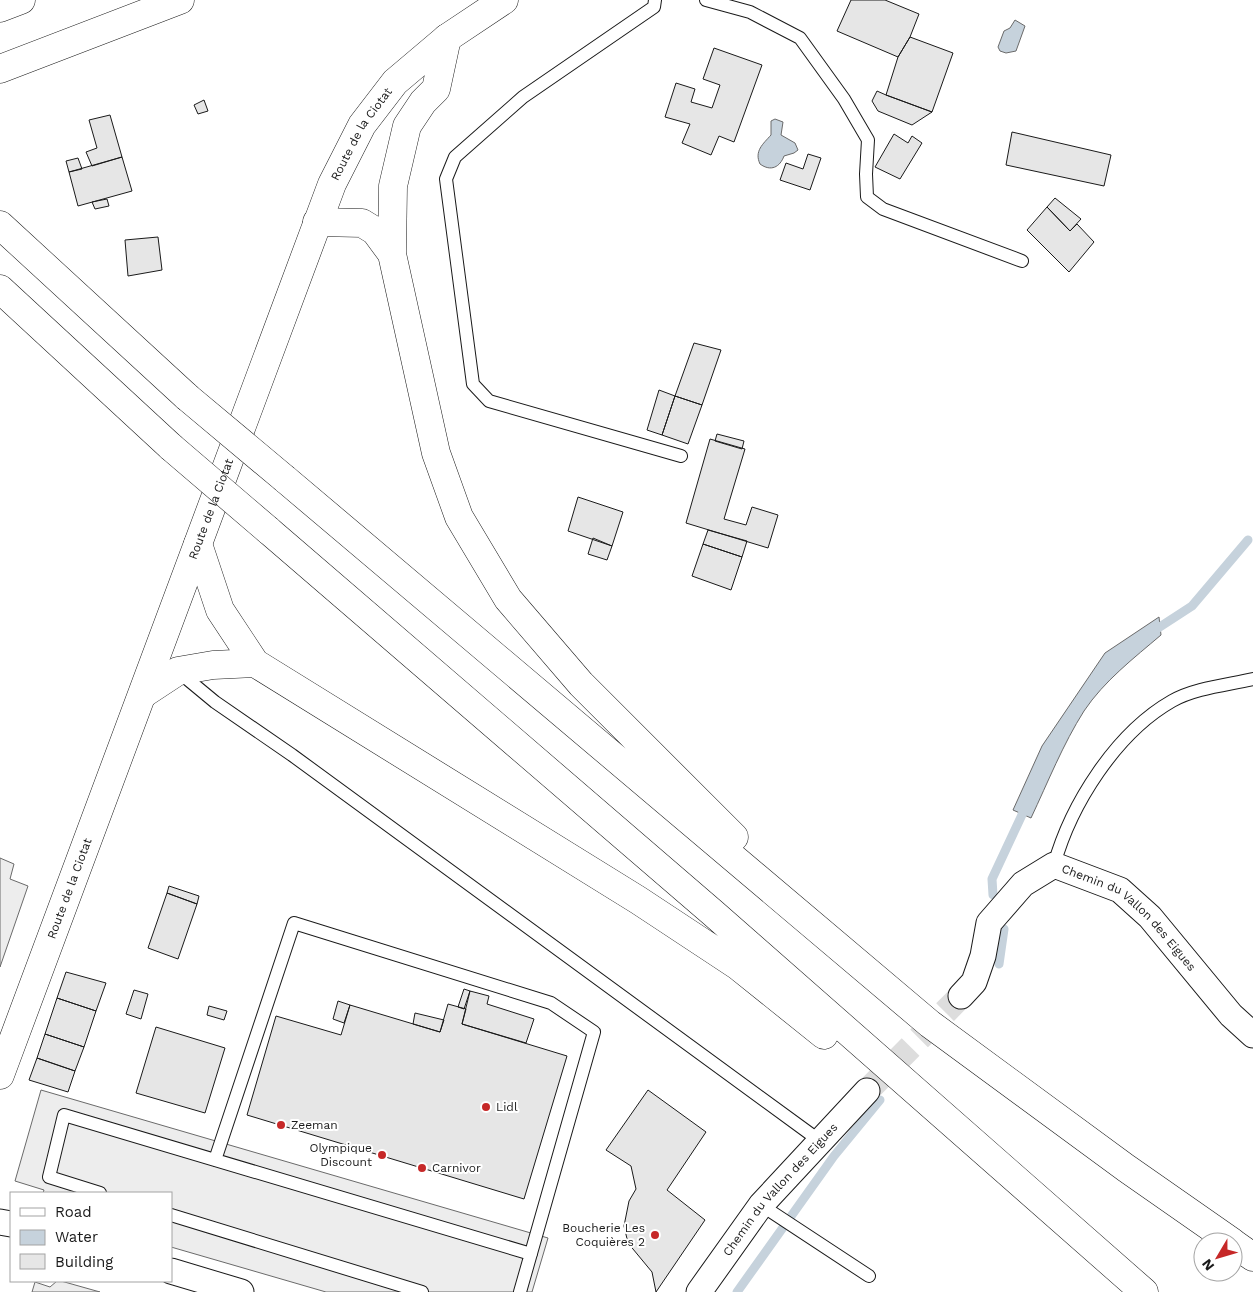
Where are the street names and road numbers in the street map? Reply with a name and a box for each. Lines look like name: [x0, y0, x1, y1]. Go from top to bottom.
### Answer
street label: Route de la Ciotat: [328, 85, 395, 183]
street label: Route de la Ciotat: [186, 457, 236, 561]
street label: Route de la Ciotat: [44, 836, 95, 941]
street label: Chemin du Vallon des Eigues: [1060, 862, 1199, 974]
street label: Chemin du Vallon des Eigues: [720, 1120, 841, 1259]

